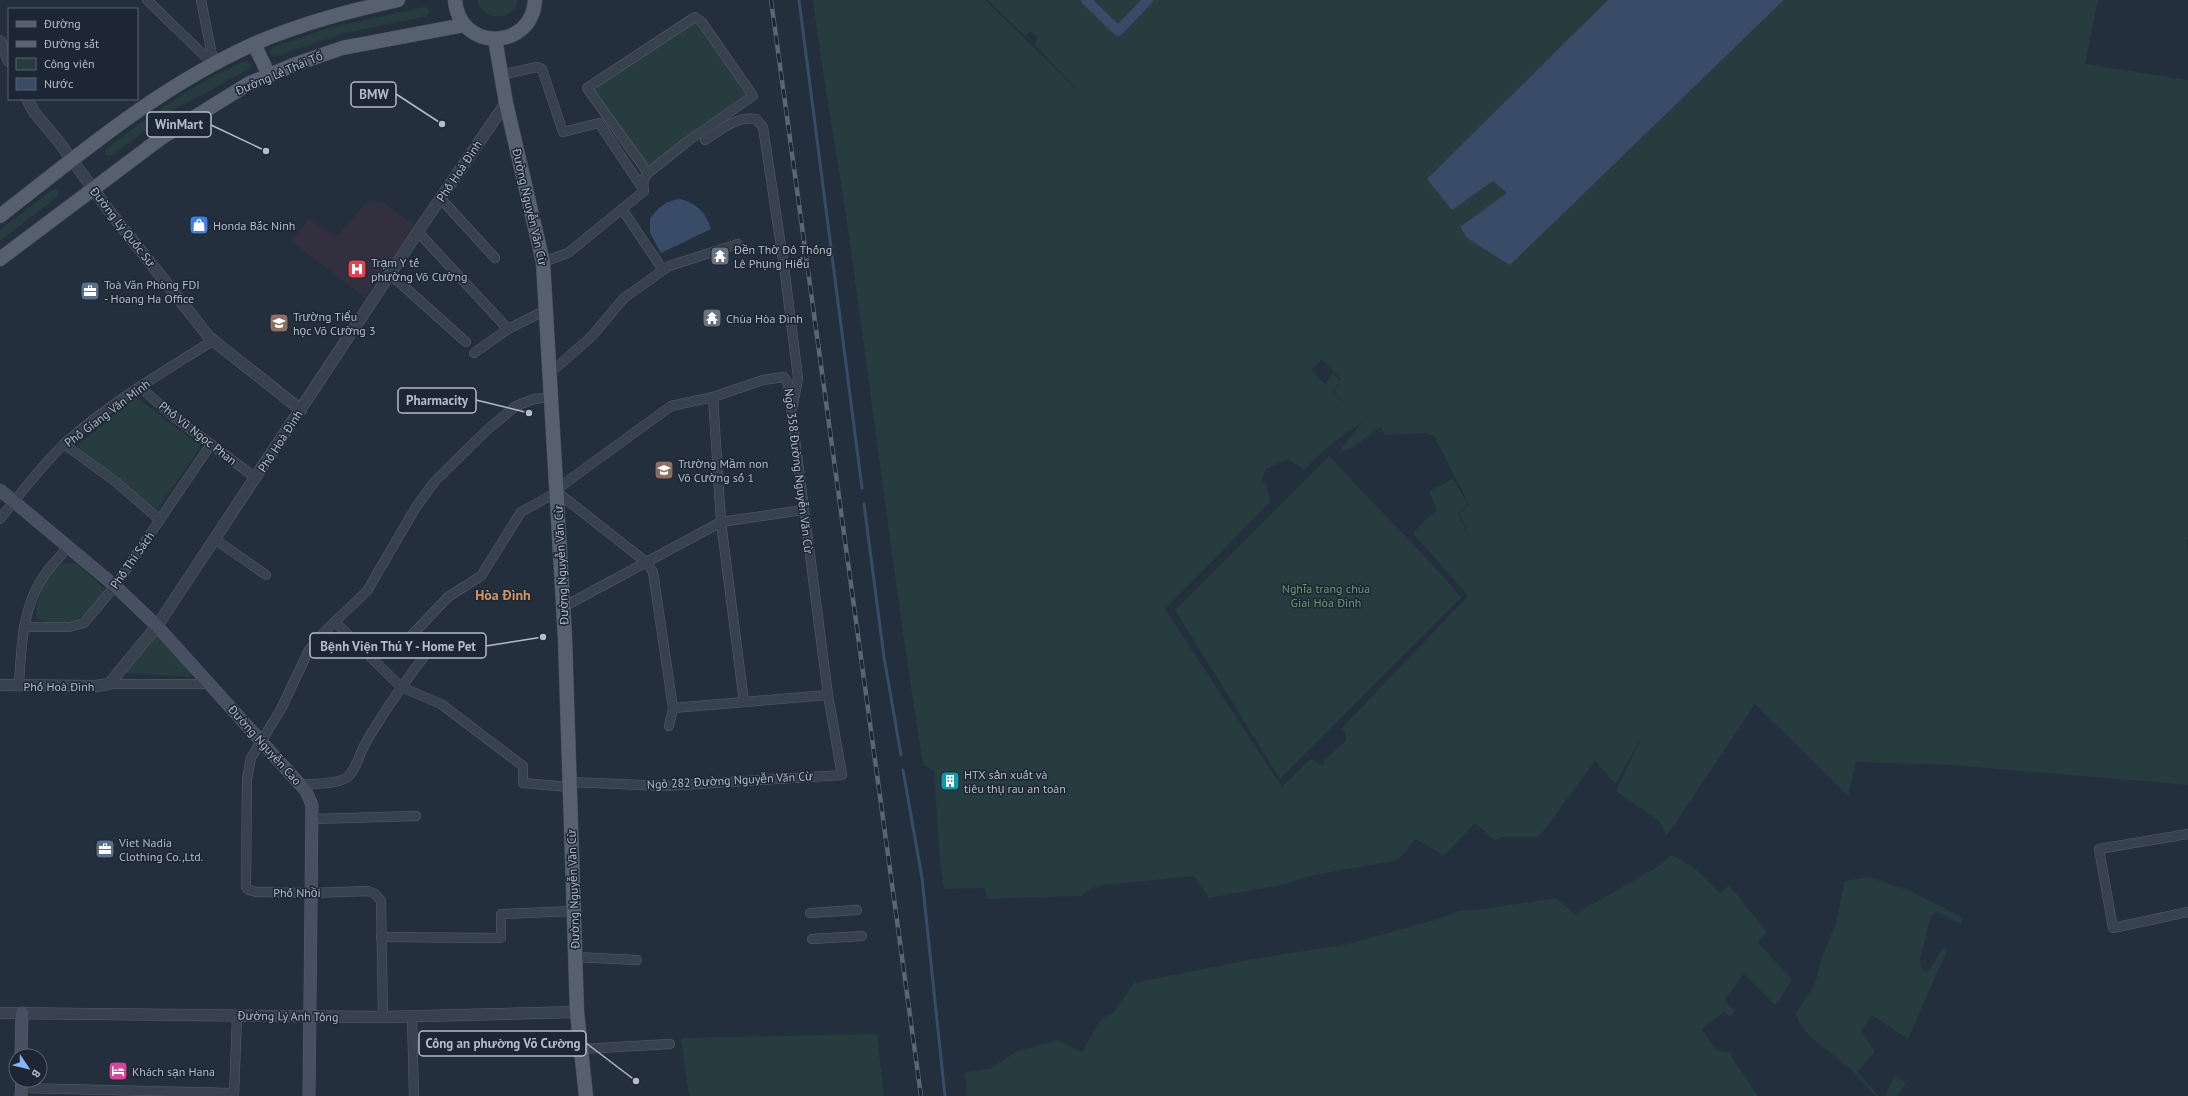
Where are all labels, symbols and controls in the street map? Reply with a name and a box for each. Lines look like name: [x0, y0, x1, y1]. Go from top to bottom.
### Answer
legend: [8, 8, 138, 100]
text: Đường: [43, 16, 81, 31]
text: Đường sắt: [43, 36, 99, 51]
street label: Đường Lê Thái Tổ: [232, 48, 325, 98]
text: Công viên: [44, 56, 95, 71]
text: Nước: [44, 76, 74, 91]
callout: BMW: [351, 82, 396, 107]
text: BMW: [359, 86, 389, 103]
callout: WinMart: [147, 112, 211, 137]
text: WinMart: [155, 116, 204, 133]
street label: Phố Hoà Đình: [433, 137, 485, 205]
street label: Đường Nguyễn Văn Cừ: [509, 146, 551, 267]
street label: Đường Lý Quốc Sư: [87, 183, 159, 270]
shop icon: Honda Bắc Ninh: [188, 214, 210, 236]
place label: Honda Bắc Ninh: [213, 218, 295, 233]
place label: Đền Thờ Đô Thống Lê Phụng Hiểu: [733, 242, 832, 271]
temple icon: Đền Thờ Đô Thống Lê Phụng Hiểu: [709, 245, 731, 267]
place label: Trạm Y tế phường Võ Cường: [371, 255, 467, 284]
hospital icon: Trạm Y tế phường Võ Cường: [346, 258, 368, 280]
place label: Toà Văn Phòng FDI - Hoang Ha Office: [104, 277, 200, 306]
office icon: Toà Văn Phòng FDI - Hoang Ha Office: [79, 280, 101, 302]
temple icon: Chùa Hòa Đình: [701, 307, 723, 329]
place label: Trường Tiểu học Võ Cường 3: [293, 309, 376, 338]
place label: Chùa Hòa Đình: [726, 311, 803, 326]
school or university icon: Trường Tiểu học Võ Cường 3: [268, 312, 290, 334]
street label: Phố Giang Văn Minh: [61, 376, 153, 450]
street label: Ngõ 358 Đường Nguyễn Văn Cừ: [781, 387, 817, 555]
callout: Pharmacity: [398, 388, 476, 413]
text: Pharmacity: [406, 392, 469, 409]
street label: Phố Vũ Ngọc Phan: [156, 398, 240, 468]
street label: Phố Hoà Đình: [254, 407, 306, 475]
place label: Trường Mầm non Võ Cường số 1: [677, 456, 768, 485]
school or university icon: Trường Mầm non Võ Cường số 1: [653, 459, 675, 481]
street label: Đường Nguyễn Văn Cừ: [550, 505, 572, 626]
street label: Phố Thi Sách: [107, 528, 157, 592]
park label: Nghĩa trang chùa Giai Hòa Đình: [1282, 581, 1370, 610]
district label: Hòa Đình: [475, 586, 531, 604]
callout: Bệnh Viện Thú Y - Home Pet: [310, 633, 486, 658]
text: Bệnh Viện Thú Y - Home Pet: [320, 638, 476, 655]
street label: Phố Hoà Đình: [24, 679, 94, 694]
street label: Đường Nguyễn Cao: [225, 701, 305, 788]
place label: HTX sản xuất và tiêu thụ rau an toàn: [964, 767, 1066, 796]
street label: Ngõ 282 Đường Nguyễn Văn Cừ: [646, 768, 814, 792]
building icon: HTX sản xuất và tiêu thụ rau an toàn: [939, 770, 961, 792]
street label: Đường Nguyễn Văn Cừ: [563, 829, 583, 950]
place label: Viet Nadia Clothing Co.,Ltd.: [118, 835, 203, 864]
office icon: Viet Nadia Clothing Co.,Ltd.: [94, 838, 116, 860]
street label: Phố Nhồi: [273, 885, 321, 900]
street label: Đường Lý Anh Tông: [236, 1008, 339, 1024]
callout: Công an phường Võ Cường: [419, 1031, 586, 1056]
text: Công an phường Võ Cường: [426, 1035, 581, 1052]
north arrow: [8, 1048, 48, 1088]
hotel icon: Khách sạn Hana: [107, 1060, 129, 1082]
place label: Khách sạn Hana: [132, 1064, 215, 1079]
text: B: [28, 1067, 44, 1081]

